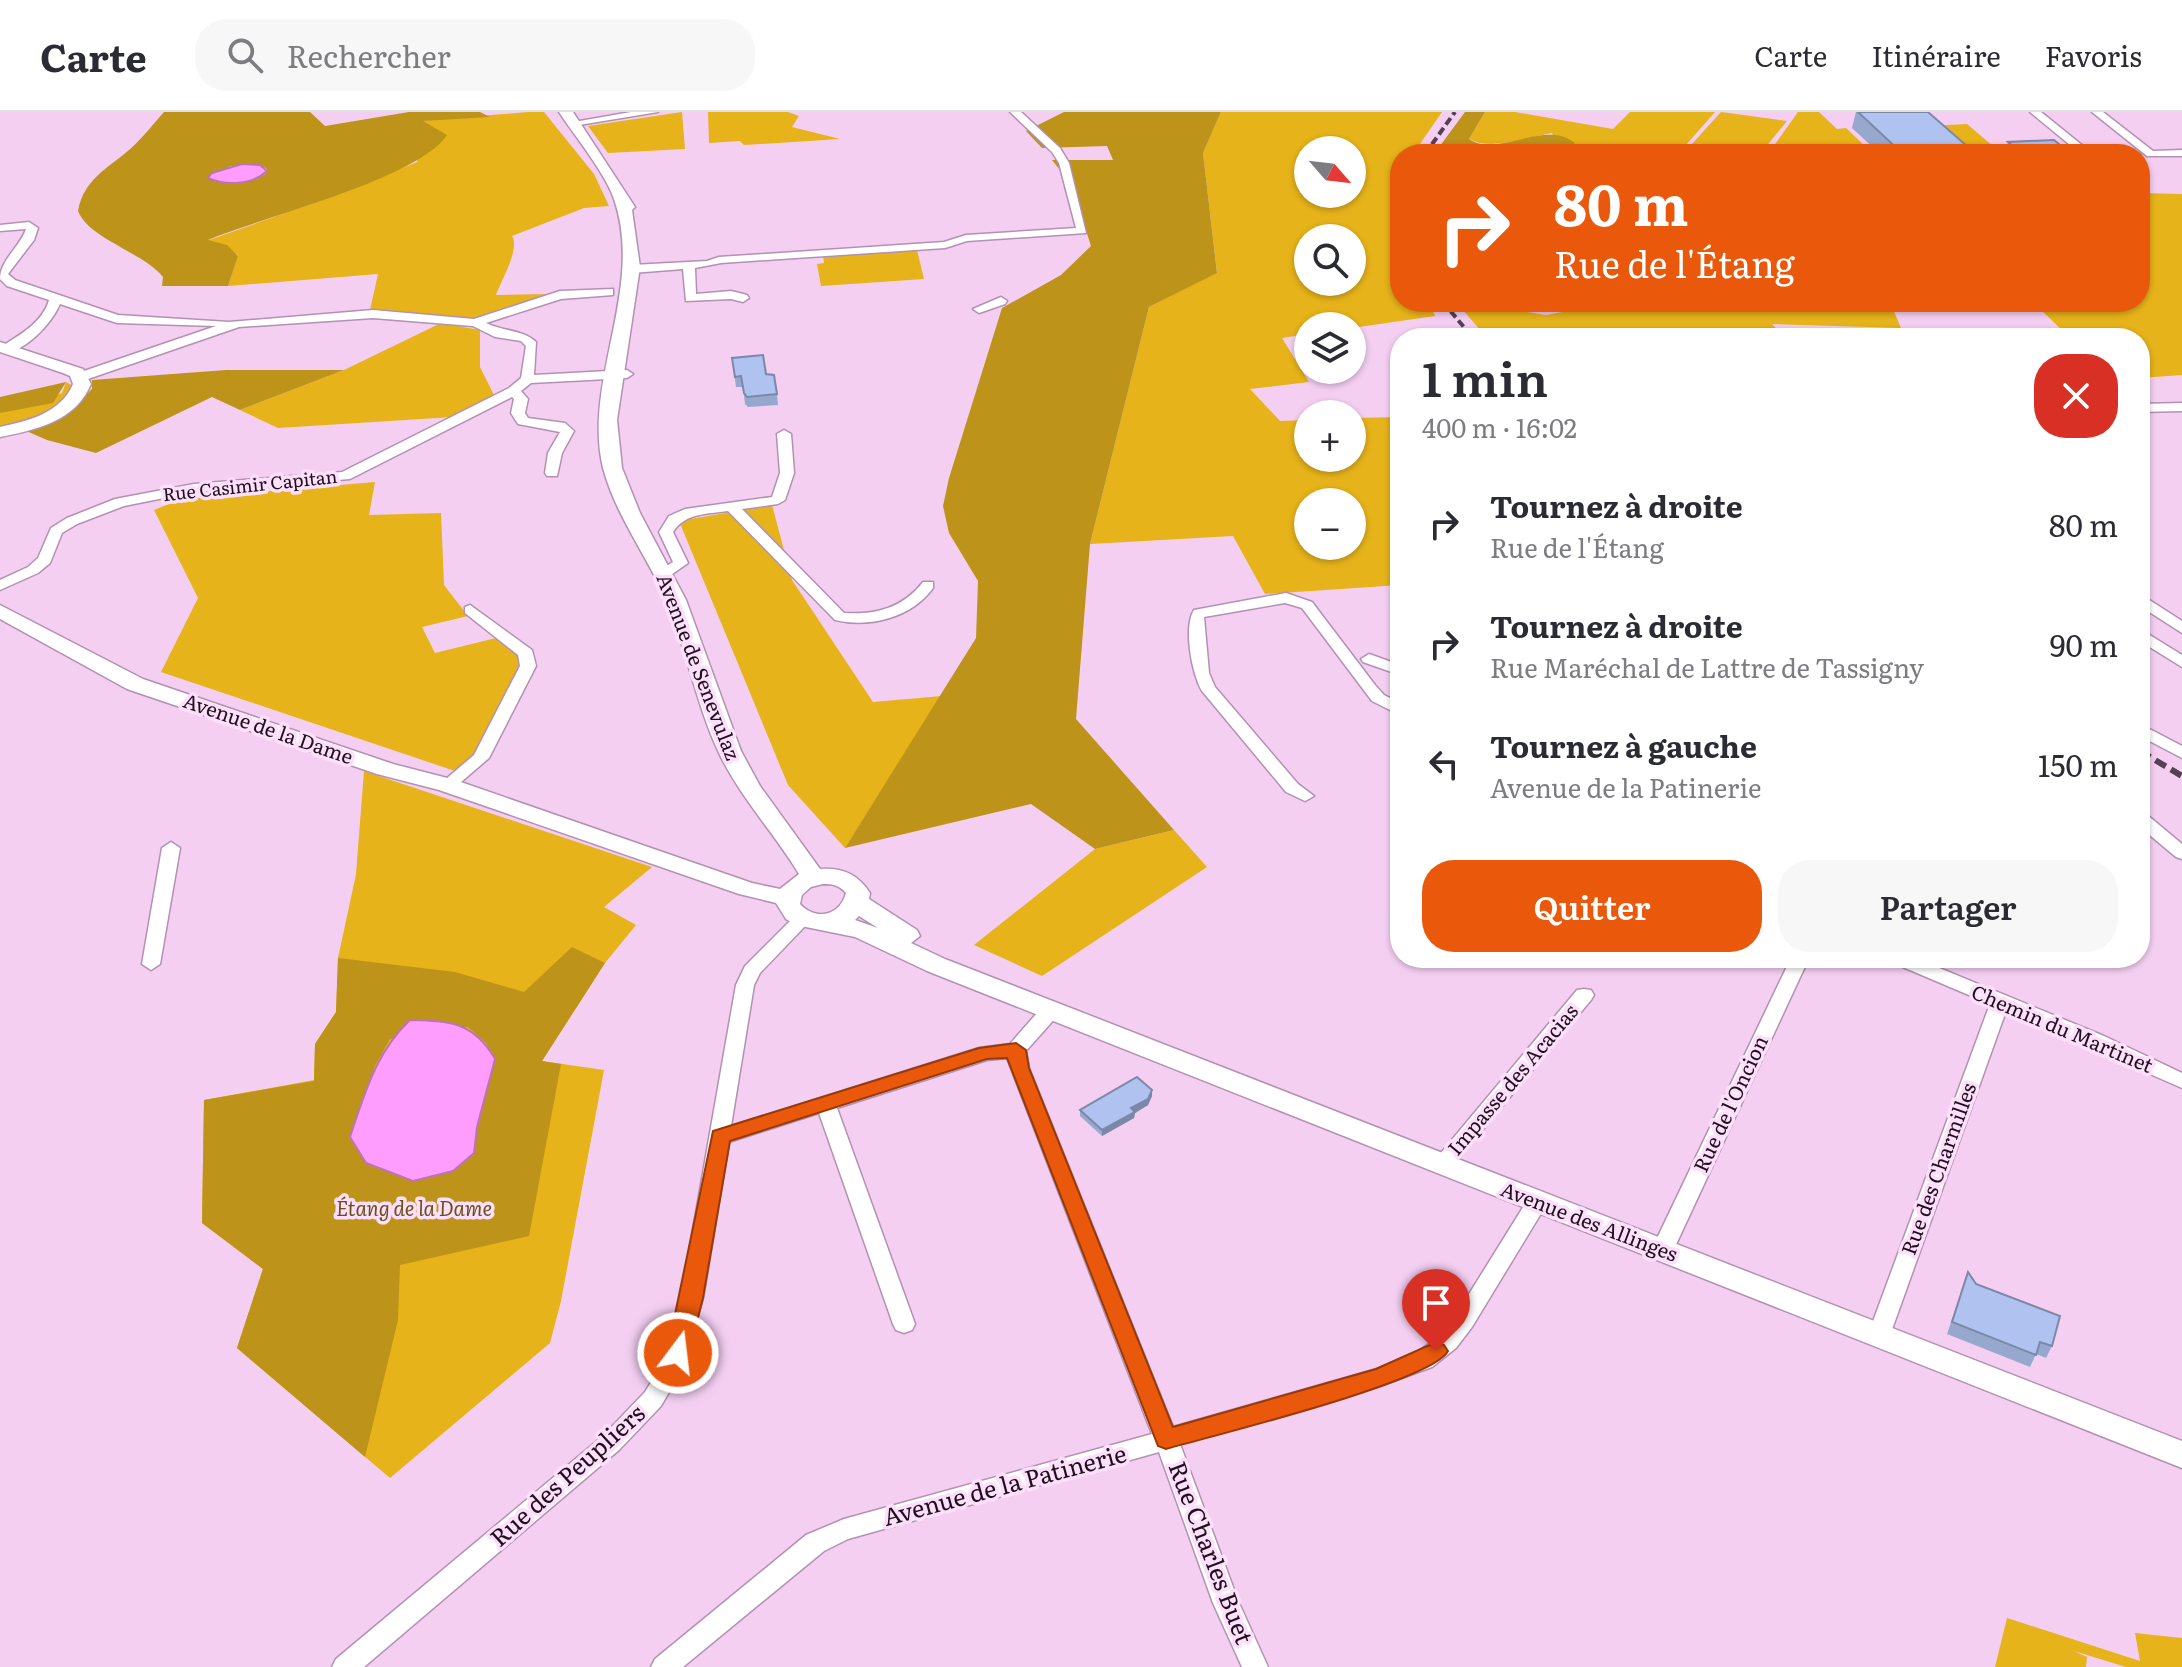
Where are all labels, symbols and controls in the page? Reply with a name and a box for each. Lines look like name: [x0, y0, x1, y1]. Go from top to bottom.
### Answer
search box: [195, 19, 755, 91]
text: Carte: [40, 27, 147, 84]
icon: search: [223, 33, 267, 77]
text: Rechercher: [287, 33, 451, 77]
text: Carte: [1754, 34, 1827, 76]
text: Itinéraire: [1871, 34, 2001, 76]
text: Favoris: [2045, 34, 2142, 76]
north arrow: [1294, 136, 1366, 208]
map controls: [1294, 136, 1366, 560]
text: 80 m: [1554, 160, 1689, 243]
icon: right: [1422, 176, 1526, 280]
button: search: [1294, 224, 1366, 296]
text: Rue de l'Étang: [1554, 236, 1795, 289]
button: layers: [1294, 312, 1366, 384]
text: 1 min: [1422, 341, 1548, 412]
button: close: [2034, 354, 2118, 438]
button: +: [1294, 400, 1366, 472]
text: 400 m · 16:02: [1422, 407, 1577, 446]
street label: Rue Casimir Capitan: [161, 462, 338, 507]
text: Tournez à droite: [1490, 483, 1743, 527]
button: −: [1294, 488, 1366, 560]
icon: right: [1422, 502, 1466, 546]
text: 80 m: [2049, 502, 2118, 546]
text: Rue de l'Étang: [1490, 527, 1664, 566]
street label: Avenue de Senevulaz: [650, 569, 749, 764]
text: Tournez à droite: [1490, 603, 1743, 647]
icon: right: [1422, 622, 1466, 666]
text: 90 m: [2050, 622, 2118, 666]
text: Rue Maréchal de Lattre de Tassigny: [1490, 647, 1924, 686]
street label: Avenue de la Dame: [180, 684, 358, 770]
text: Tournez à gauche: [1490, 723, 1757, 767]
icon: left: [1422, 742, 1466, 786]
text: 150 m: [2038, 742, 2118, 786]
text: Avenue de la Patinerie: [1490, 767, 1762, 806]
button: Quitter: [1422, 860, 1762, 952]
button: Partager: [1778, 860, 2118, 952]
street label: Chemin du Martinet: [1967, 975, 2158, 1079]
street label: Impasse des Acacias: [1439, 997, 1584, 1161]
street label: Rue de l'Oncion: [1684, 1030, 1774, 1176]
street label: Rue des Charmilles: [1892, 1078, 1982, 1259]
street label: Avenue des Allinges: [1497, 1173, 1683, 1268]
park label: Étang de la Dame: [336, 1192, 492, 1222]
pin: [1402, 1269, 1470, 1351]
icon: arrive: [1414, 1281, 1458, 1325]
position arrow: [636, 1311, 720, 1395]
street label: Rue des Peupliers: [481, 1395, 652, 1553]
street label: Avenue de la Patinerie: [879, 1434, 1130, 1533]
street label: Rue Charles Buet: [1161, 1456, 1263, 1649]

